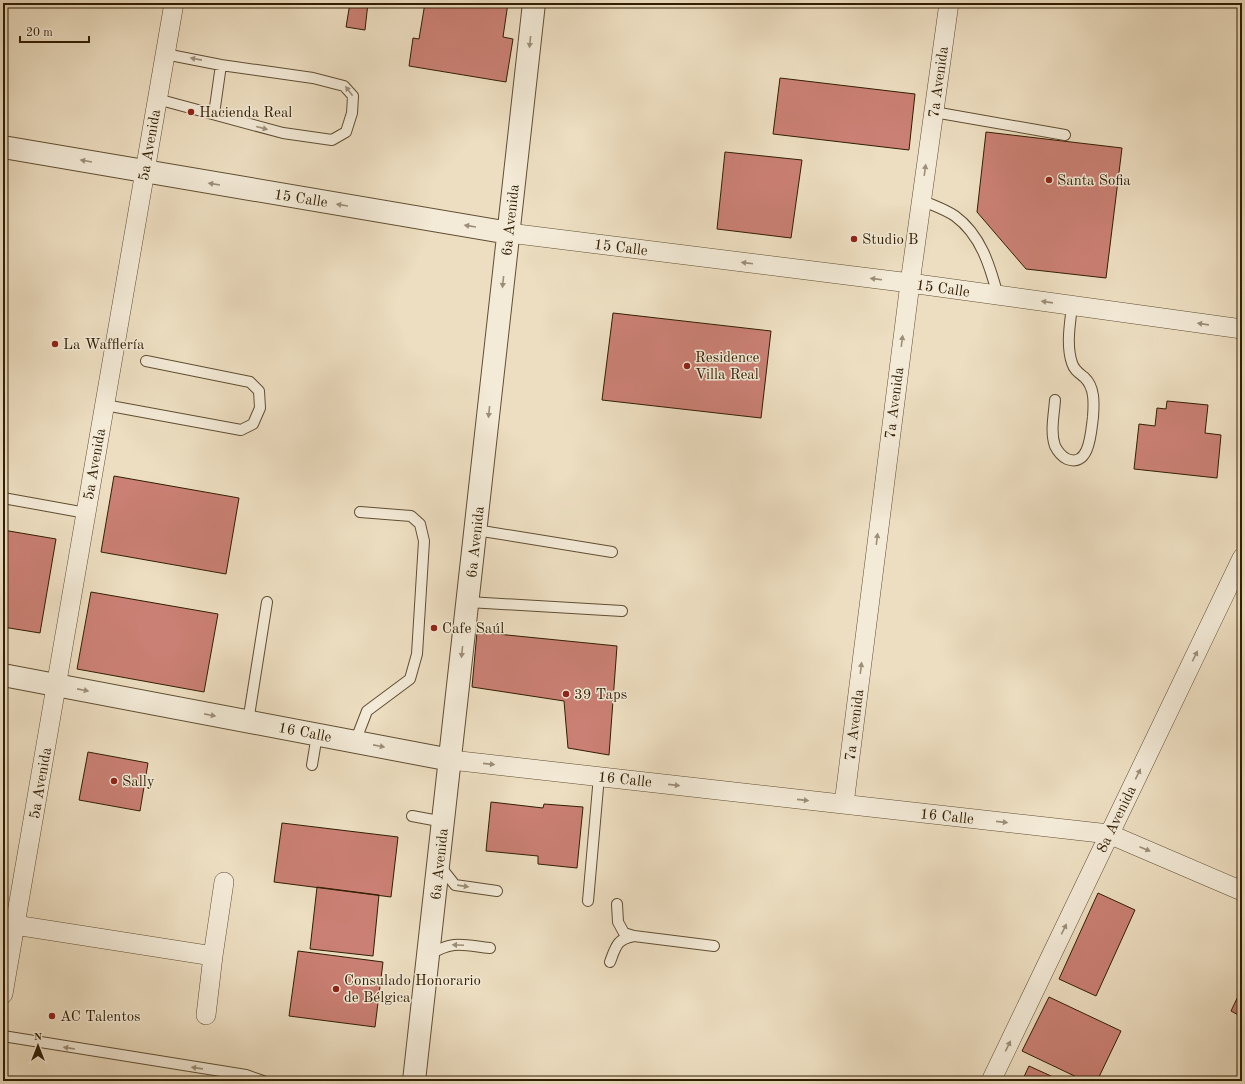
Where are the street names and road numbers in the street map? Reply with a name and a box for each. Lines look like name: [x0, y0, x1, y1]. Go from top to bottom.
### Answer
street label: 7a Avenida: [927, 45, 952, 119]
street label: 5a Avenida: [137, 108, 164, 182]
street label: 6a Avenida: [500, 183, 523, 257]
street label: 15 Calle: [273, 188, 329, 211]
street label: 15 Calle: [593, 238, 649, 259]
street label: 15 Calle: [915, 278, 971, 301]
street label: 7a Avenida: [884, 366, 907, 440]
street label: 5a Avenida: [82, 427, 109, 501]
street label: 6a Avenida: [465, 505, 488, 579]
street label: 7a Avenida: [844, 688, 867, 762]
street label: 16 Calle: [277, 721, 333, 746]
street label: 5a Avenida: [28, 746, 55, 820]
street label: 16 Calle: [597, 770, 653, 791]
street label: 8a Avenida: [1095, 783, 1140, 855]
street label: 16 Calle: [919, 807, 975, 828]
street label: 6a Avenida: [429, 827, 452, 901]

